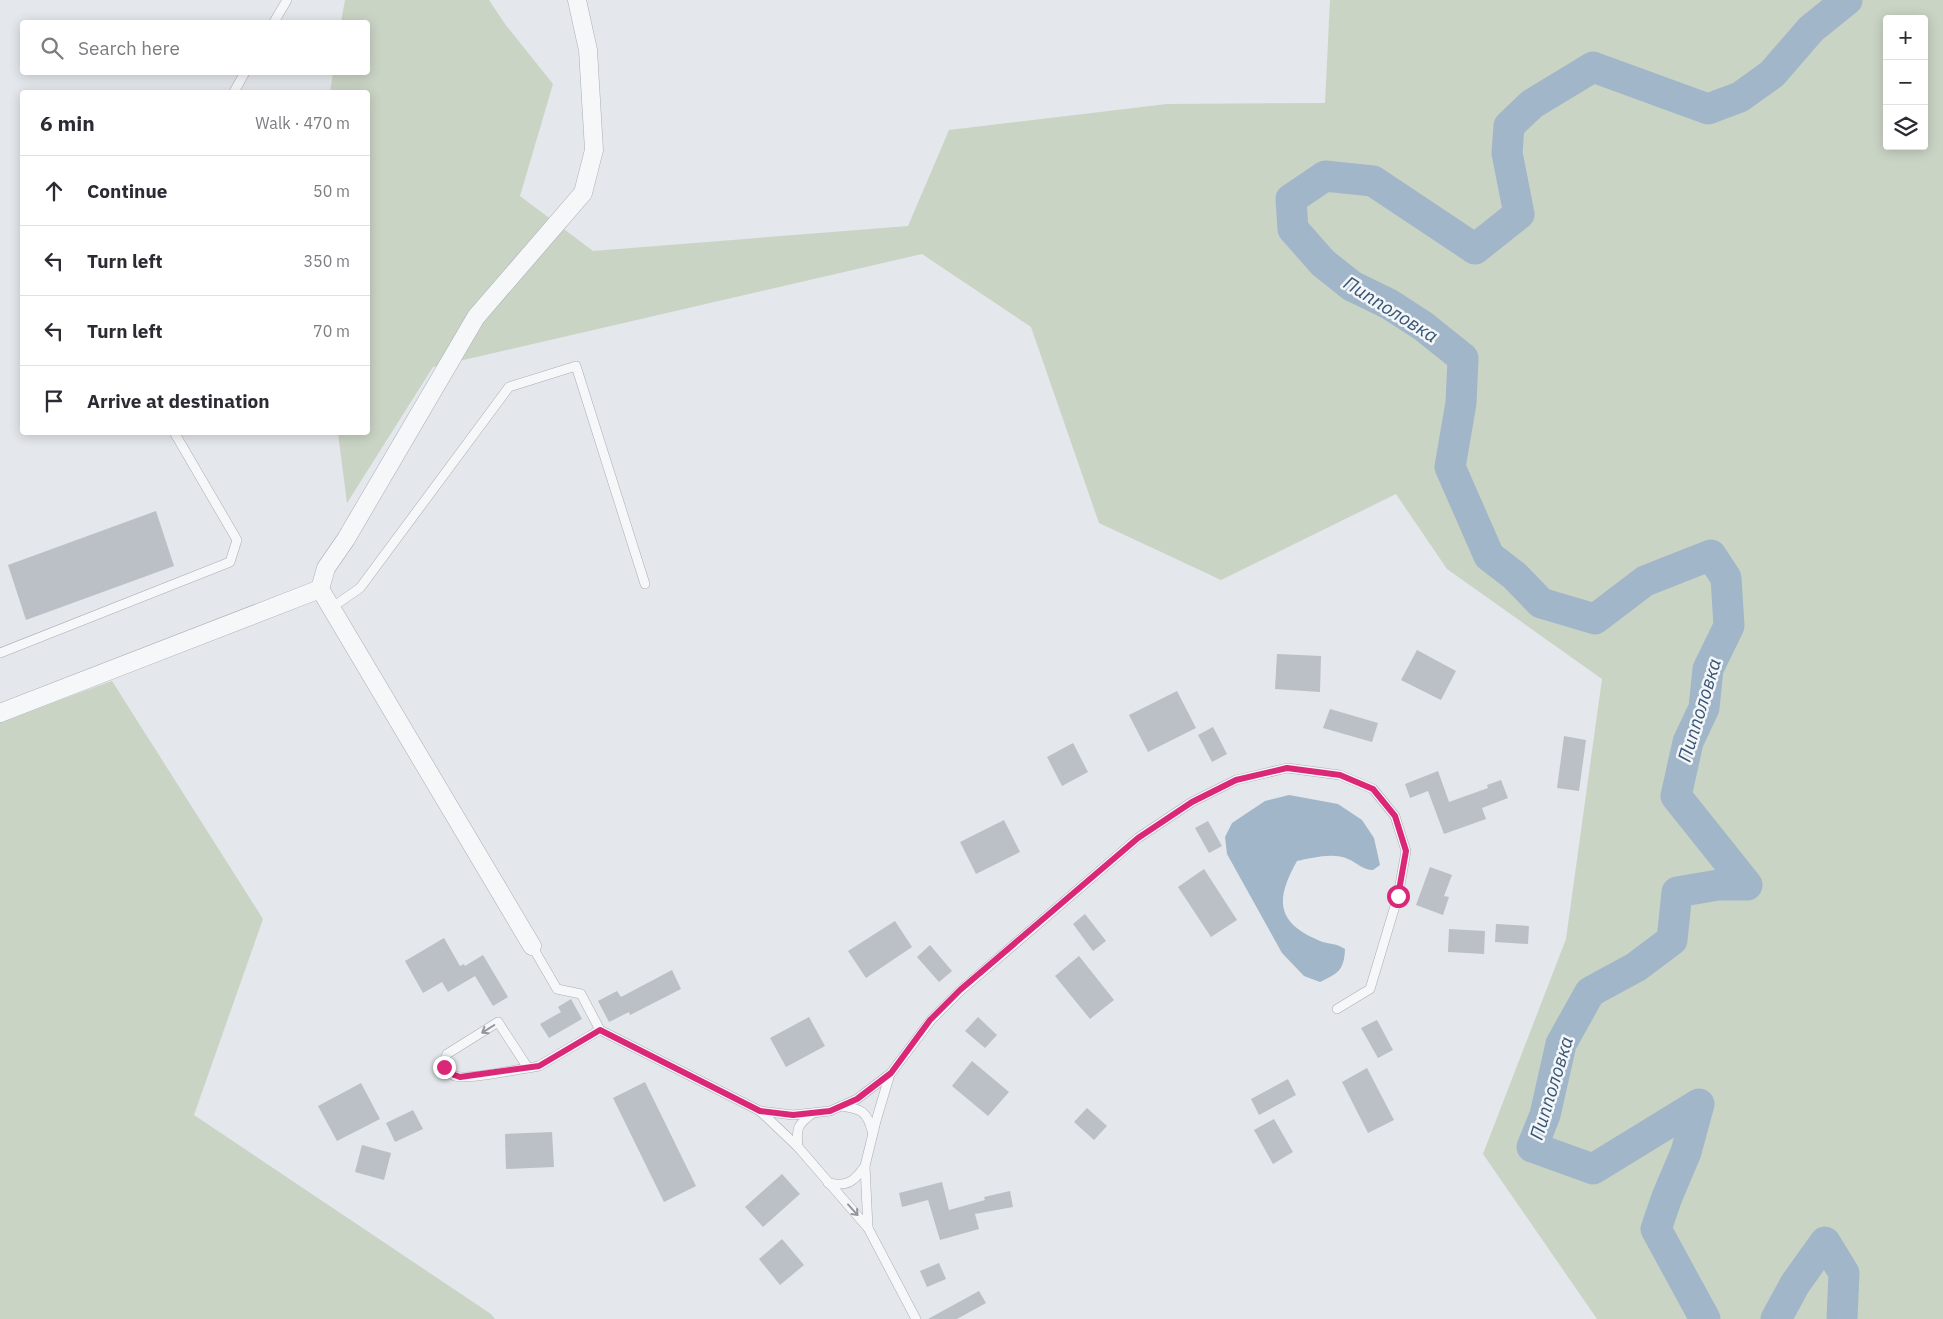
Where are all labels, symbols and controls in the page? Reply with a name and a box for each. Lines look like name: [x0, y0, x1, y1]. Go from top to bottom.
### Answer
map controls: [1883, 15, 1928, 150]
button: +: [1883, 15, 1928, 60]
search box: [20, 20, 370, 75]
icon: search: [38, 34, 66, 62]
text: Search here: [78, 36, 180, 60]
button: −: [1883, 60, 1928, 105]
button: layers: [1883, 105, 1928, 150]
text: 6 min: [40, 109, 95, 137]
text: Walk · 470 m: [255, 113, 350, 133]
icon: ahead: [40, 177, 68, 205]
text: Continue: [87, 179, 167, 203]
text: 50 m: [313, 181, 350, 201]
icon: left: [40, 247, 68, 275]
text: Turn left: [87, 249, 163, 273]
text: 350 m: [303, 251, 350, 271]
water label: Пипполовка: [1339, 271, 1443, 347]
icon: left: [40, 317, 68, 345]
text: Turn left: [87, 319, 163, 343]
text: 70 m: [313, 321, 350, 341]
icon: arrive: [40, 387, 68, 415]
text: Arrive at destination: [87, 389, 270, 413]
water label: Пипполовка: [1672, 655, 1726, 765]
route start: [1387, 885, 1410, 908]
one-way arrow: [482, 1024, 496, 1034]
water label: Пипполовка: [1524, 1033, 1578, 1143]
route end: [433, 1056, 456, 1079]
one-way arrow: [847, 1204, 859, 1217]

